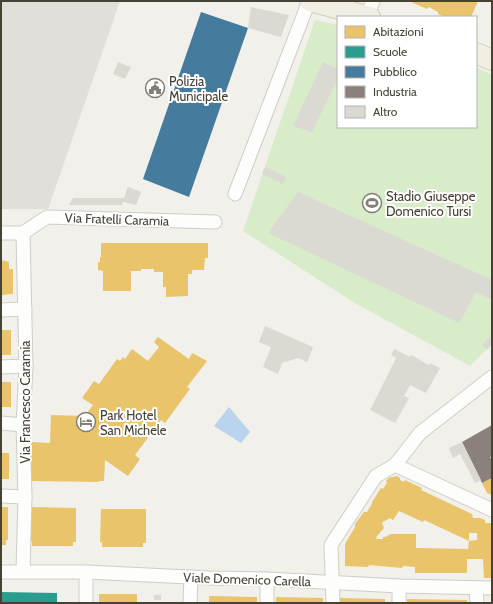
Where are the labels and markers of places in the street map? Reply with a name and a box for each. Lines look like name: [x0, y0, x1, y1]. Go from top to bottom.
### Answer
place label: Polizia Municipale: [169, 73, 228, 104]
public building icon: Polizia Municipale: [144, 77, 166, 99]
place label: Stadio Giuseppe Domenico Tursi: [386, 188, 476, 219]
sports icon: Stadio Giuseppe Domenico Tursi: [361, 192, 383, 214]
place label: Park Hotel San Michele: [100, 407, 167, 438]
hotel icon: Park Hotel San Michele: [75, 411, 97, 433]

